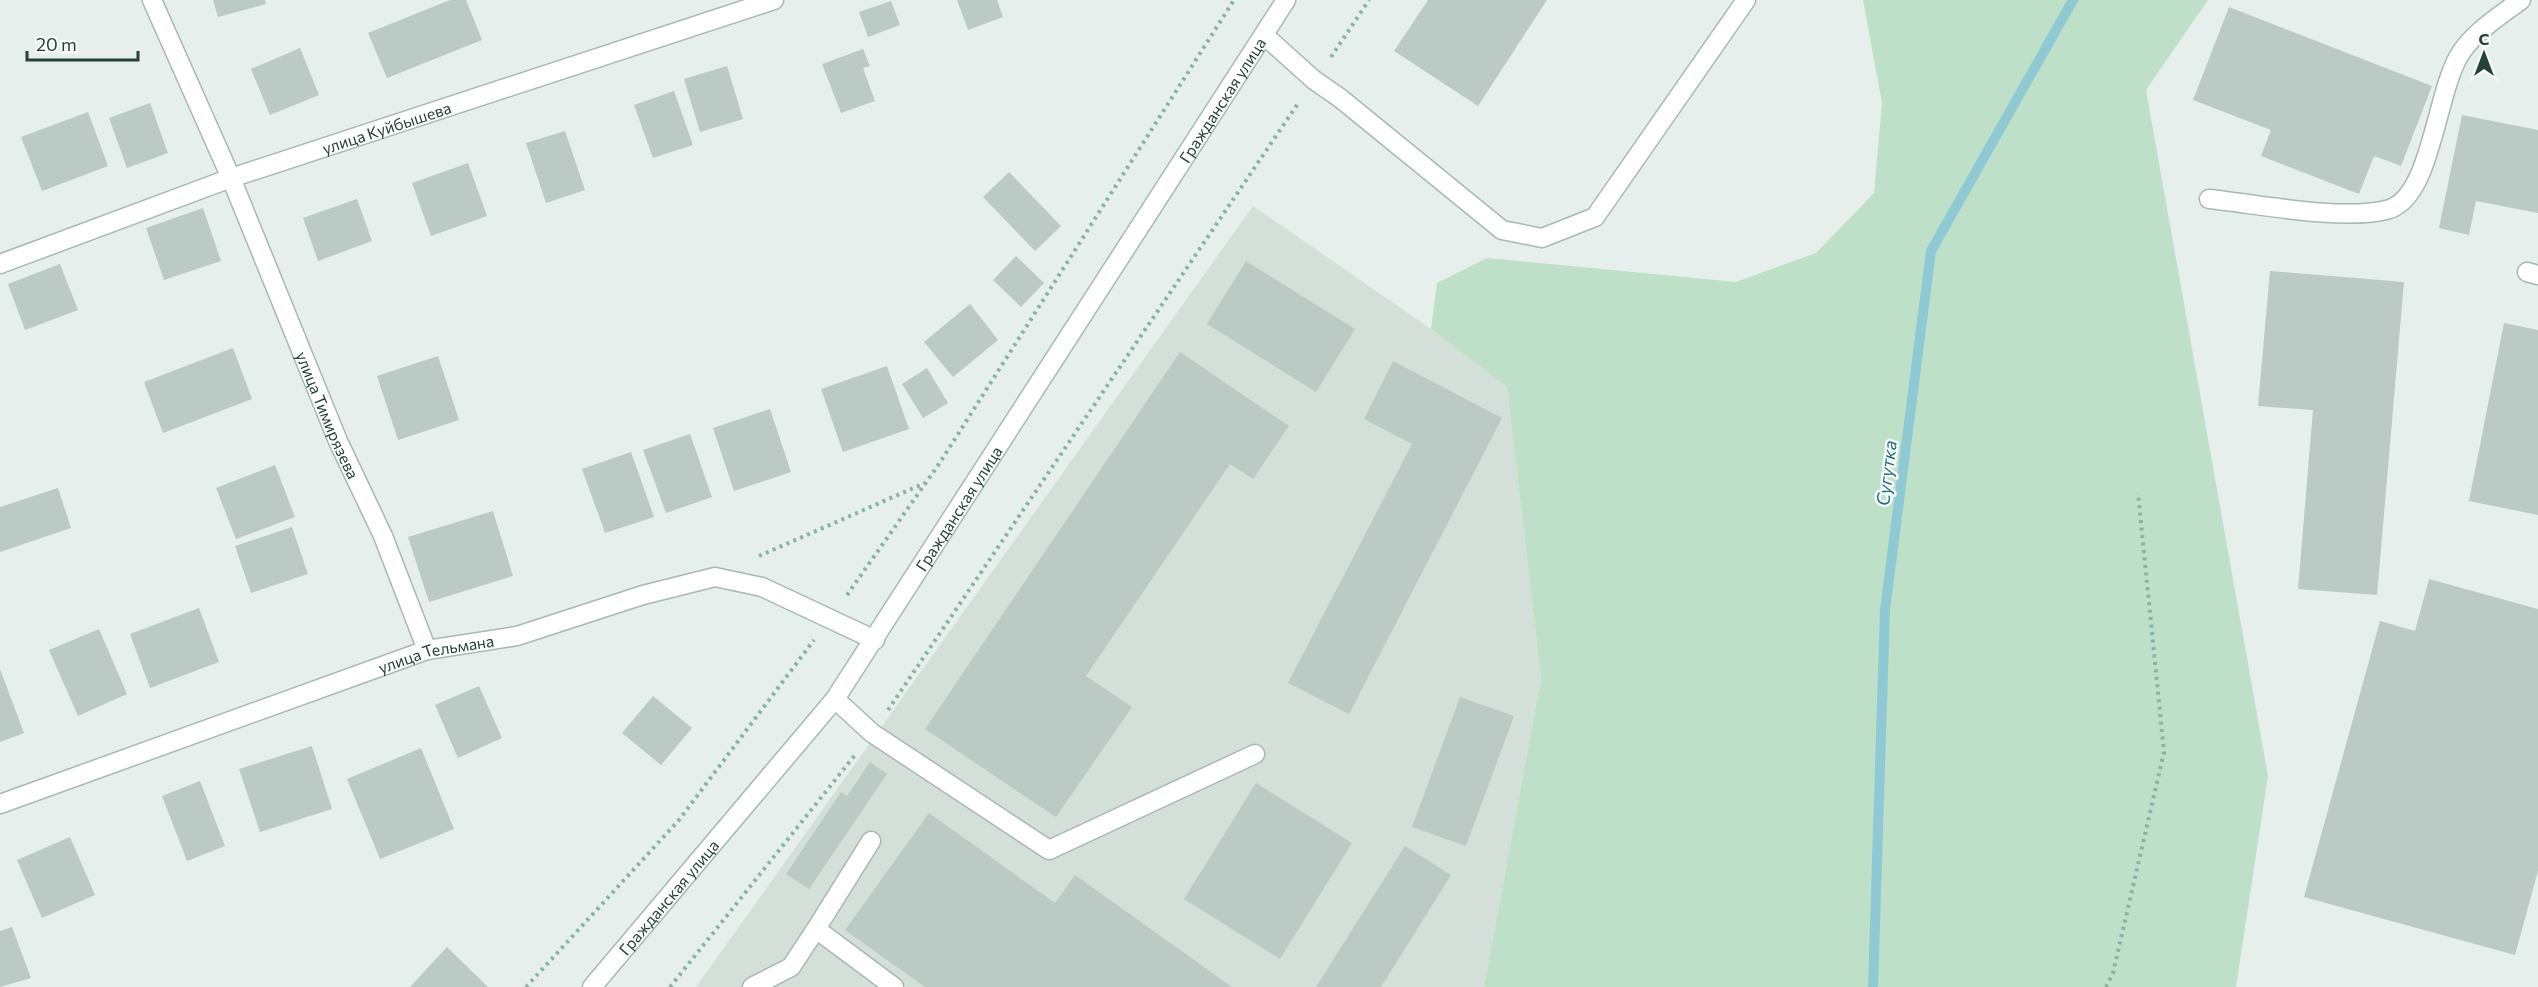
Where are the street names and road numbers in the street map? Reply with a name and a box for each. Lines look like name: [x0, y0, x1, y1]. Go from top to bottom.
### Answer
street label: Гражданская улица: [1174, 34, 1269, 166]
street label: улица Куйбышева: [320, 97, 453, 157]
street label: улица Тимирязева: [293, 348, 364, 481]
street label: Гражданская улица: [911, 442, 1005, 574]
street label: улица Тельмана: [375, 630, 495, 676]
street label: Гражданская улица: [614, 835, 722, 958]

